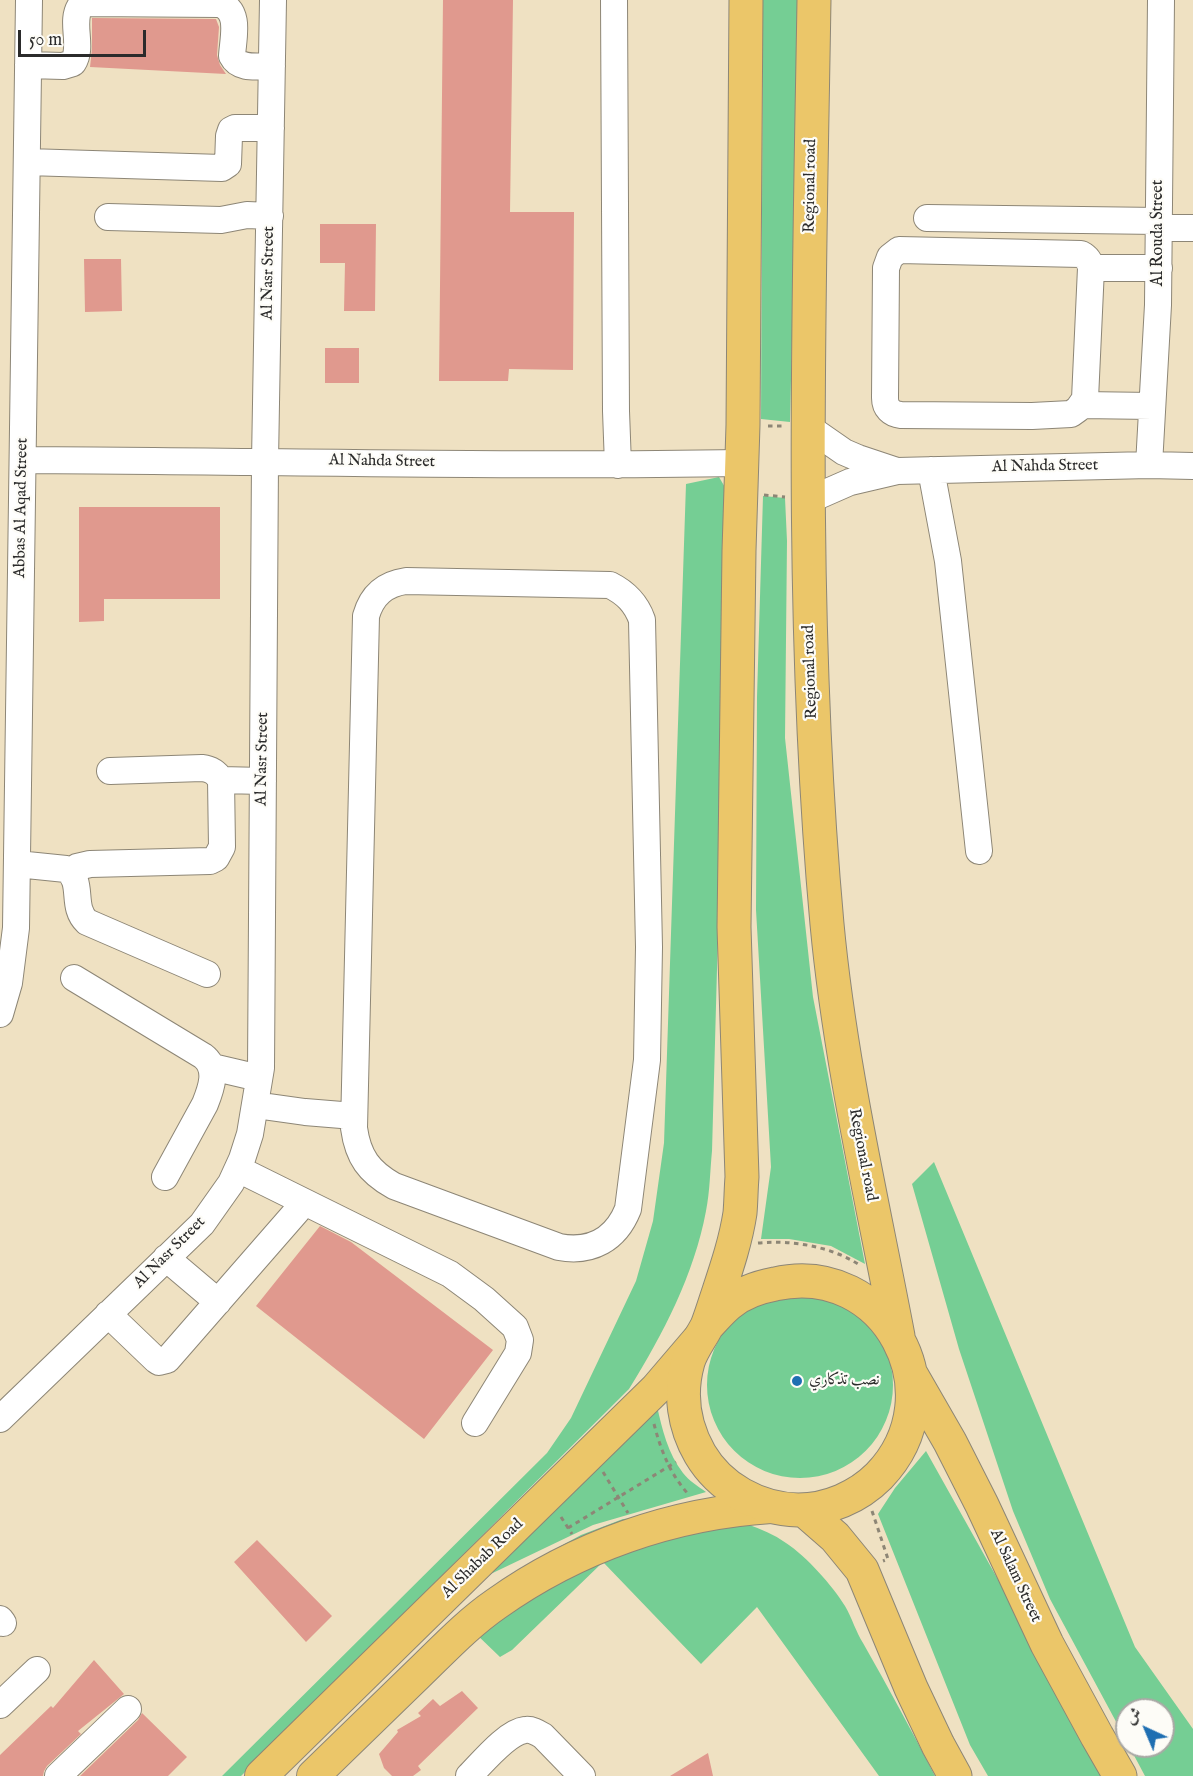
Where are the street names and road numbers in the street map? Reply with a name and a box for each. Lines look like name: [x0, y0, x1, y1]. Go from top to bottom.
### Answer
street label: Regional road: [801, 139, 821, 233]
street label: Al Rouda Street: [1149, 180, 1169, 286]
street label: Al Nasr Street: [259, 226, 279, 320]
street label: Abbas Al Aqad Street: [11, 438, 33, 578]
street label: Al Nahda Street: [329, 451, 435, 473]
street label: Al Nahda Street: [992, 456, 1098, 478]
street label: Regional road: [800, 625, 822, 719]
street label: Al Nasr Street: [253, 712, 273, 806]
street label: Regional road: [844, 1107, 880, 1203]
street label: Al Nasr Street: [130, 1213, 210, 1293]
street label: Al Shabab Road: [438, 1515, 528, 1603]
street label: Al Salam Street: [985, 1526, 1045, 1626]

